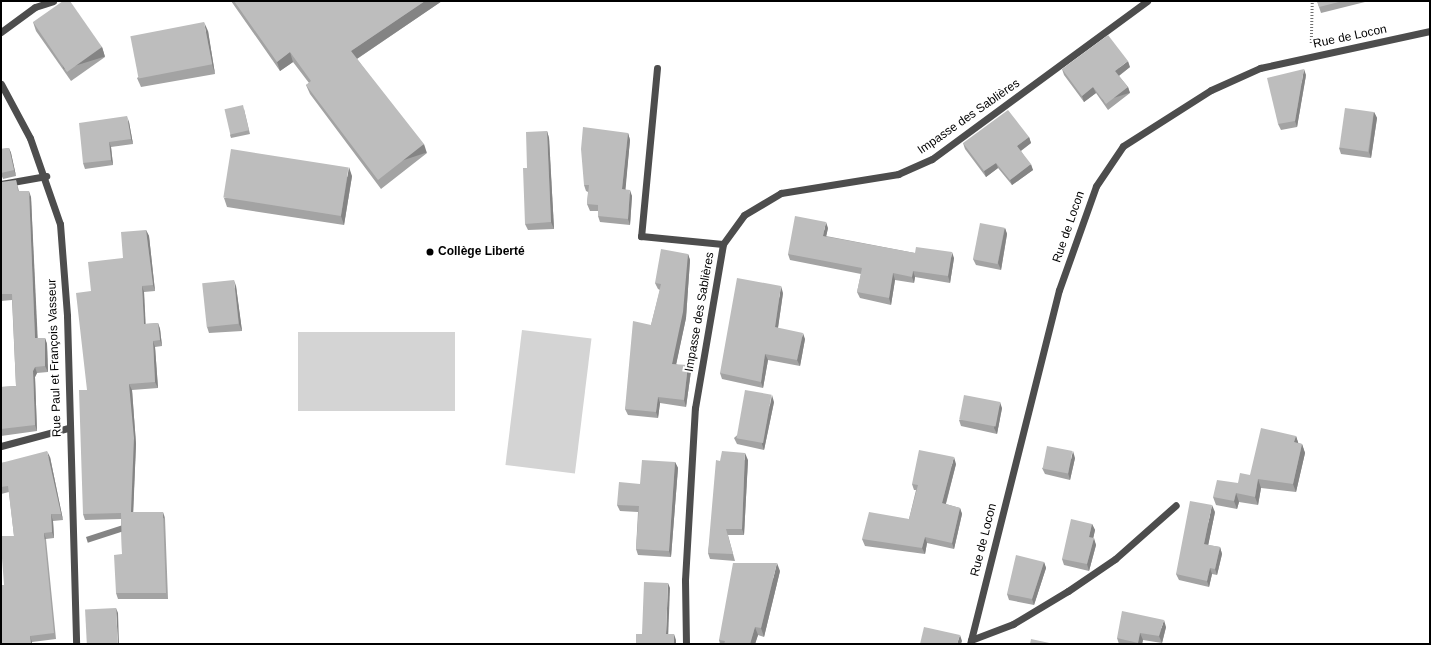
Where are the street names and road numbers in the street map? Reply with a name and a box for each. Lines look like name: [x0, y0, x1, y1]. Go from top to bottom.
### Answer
street label: Rue de Locon: [1312, 22, 1388, 52]
street label: Impasse des Sablières: [915, 76, 1023, 158]
street label: Rue de Locon: [1050, 189, 1088, 265]
street label: Impasse des Sablières: [682, 251, 718, 373]
street label: Rue Paul et François Vasseur: [45, 279, 65, 437]
street label: Rue de Locon: [968, 502, 1000, 578]

